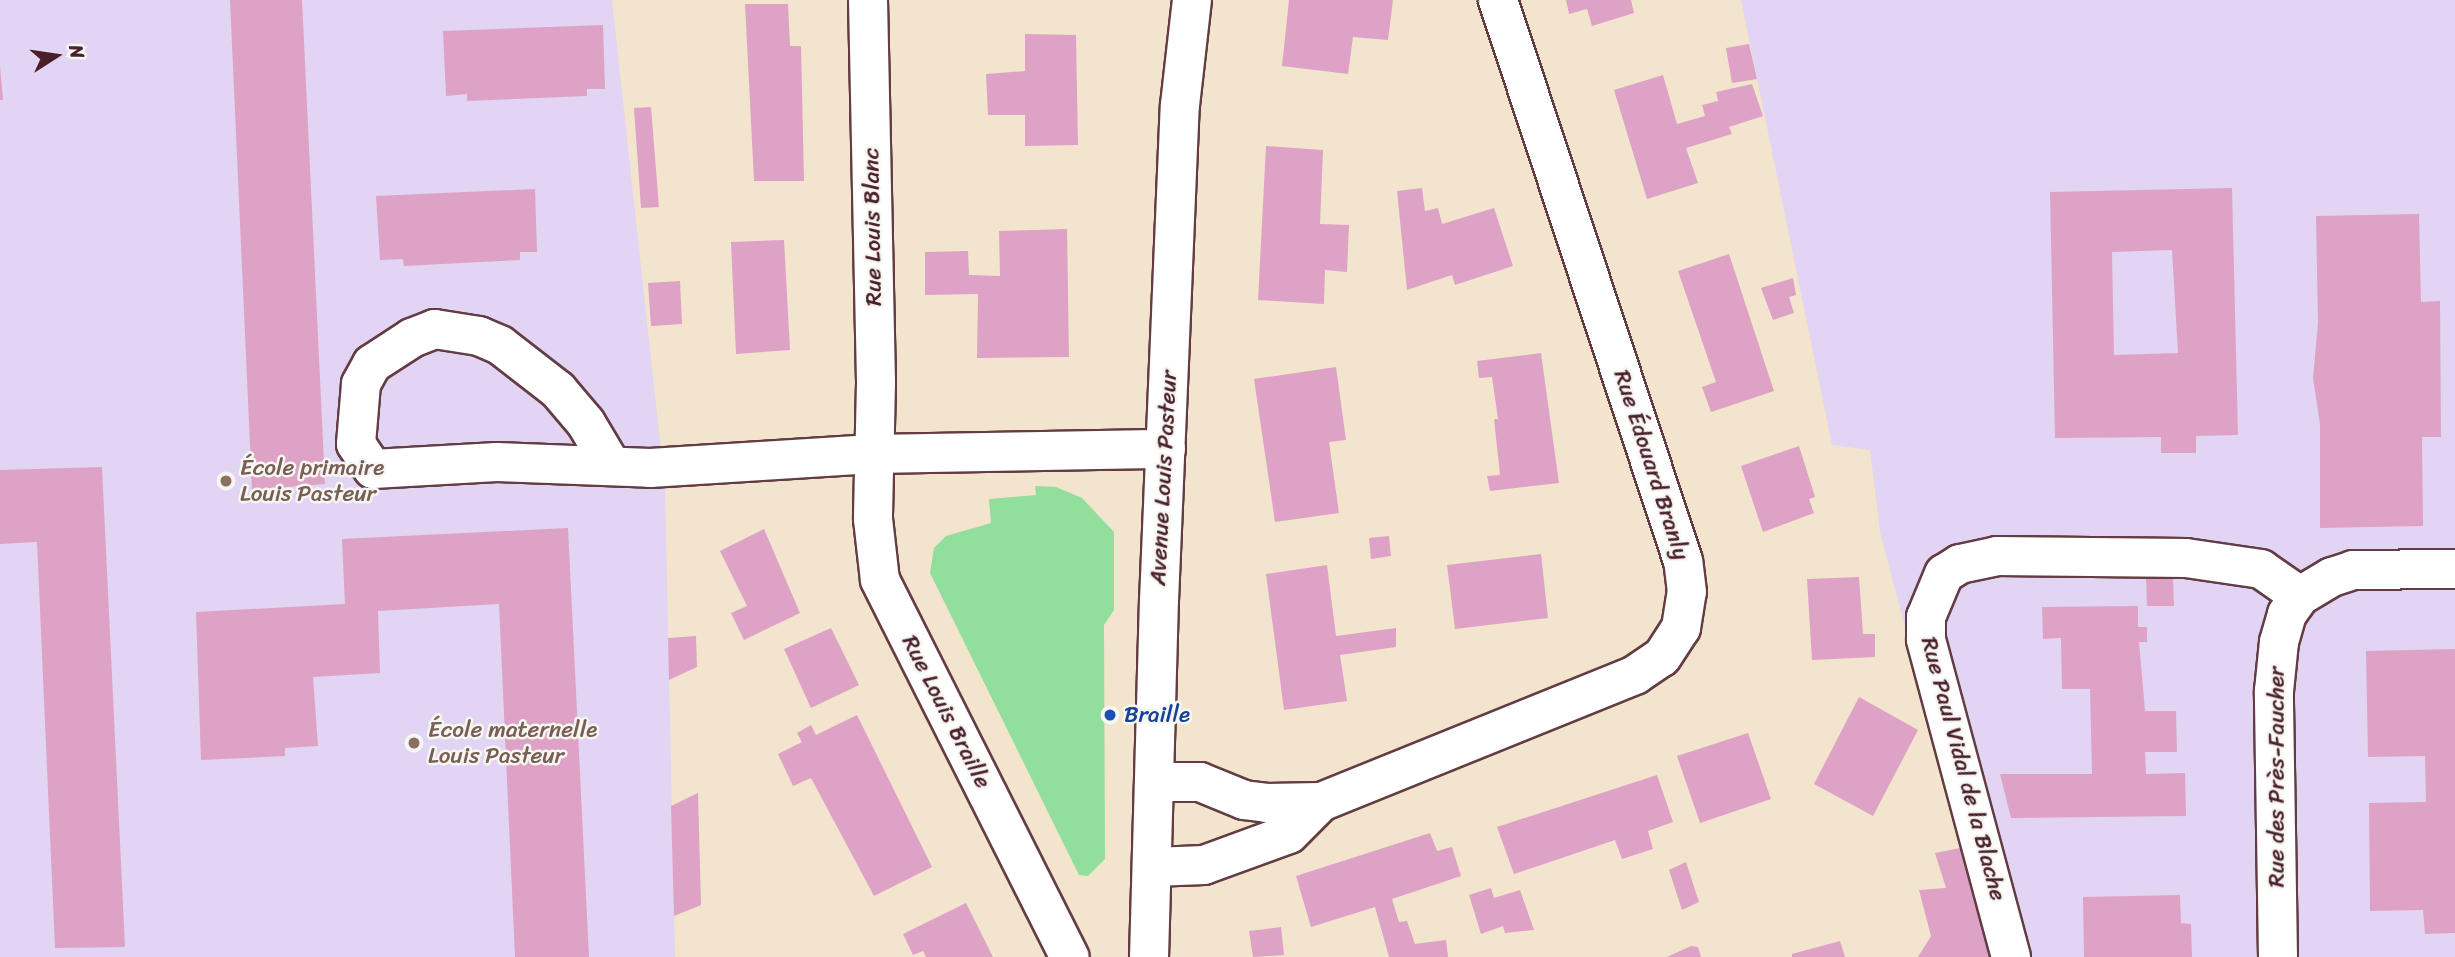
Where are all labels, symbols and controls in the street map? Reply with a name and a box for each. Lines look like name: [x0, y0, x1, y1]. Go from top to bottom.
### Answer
north arrow: [21, 21, 91, 91]
text: N: [60, 42, 95, 61]
street label: Rue Louis Blanc: [858, 148, 888, 306]
street label: Rue Édouard Branly: [1607, 366, 1695, 564]
street label: Avenue Louis Pasteur: [1145, 369, 1183, 587]
place label: École primaire Louis Pasteur: [240, 454, 385, 508]
marker: École primaire Louis Pasteur: [218, 473, 234, 489]
street label: Rue Louis Braille: [896, 631, 996, 793]
street label: Rue Paul Vidal de la Blache: [1914, 634, 2012, 904]
street label: Rue des Près-Faucher: [2263, 666, 2291, 888]
place label: Braille: [1124, 701, 1190, 729]
marker: Braille: [1102, 707, 1118, 723]
place label: École maternelle Louis Pasteur: [428, 716, 597, 770]
marker: École maternelle Louis Pasteur: [406, 735, 422, 751]

